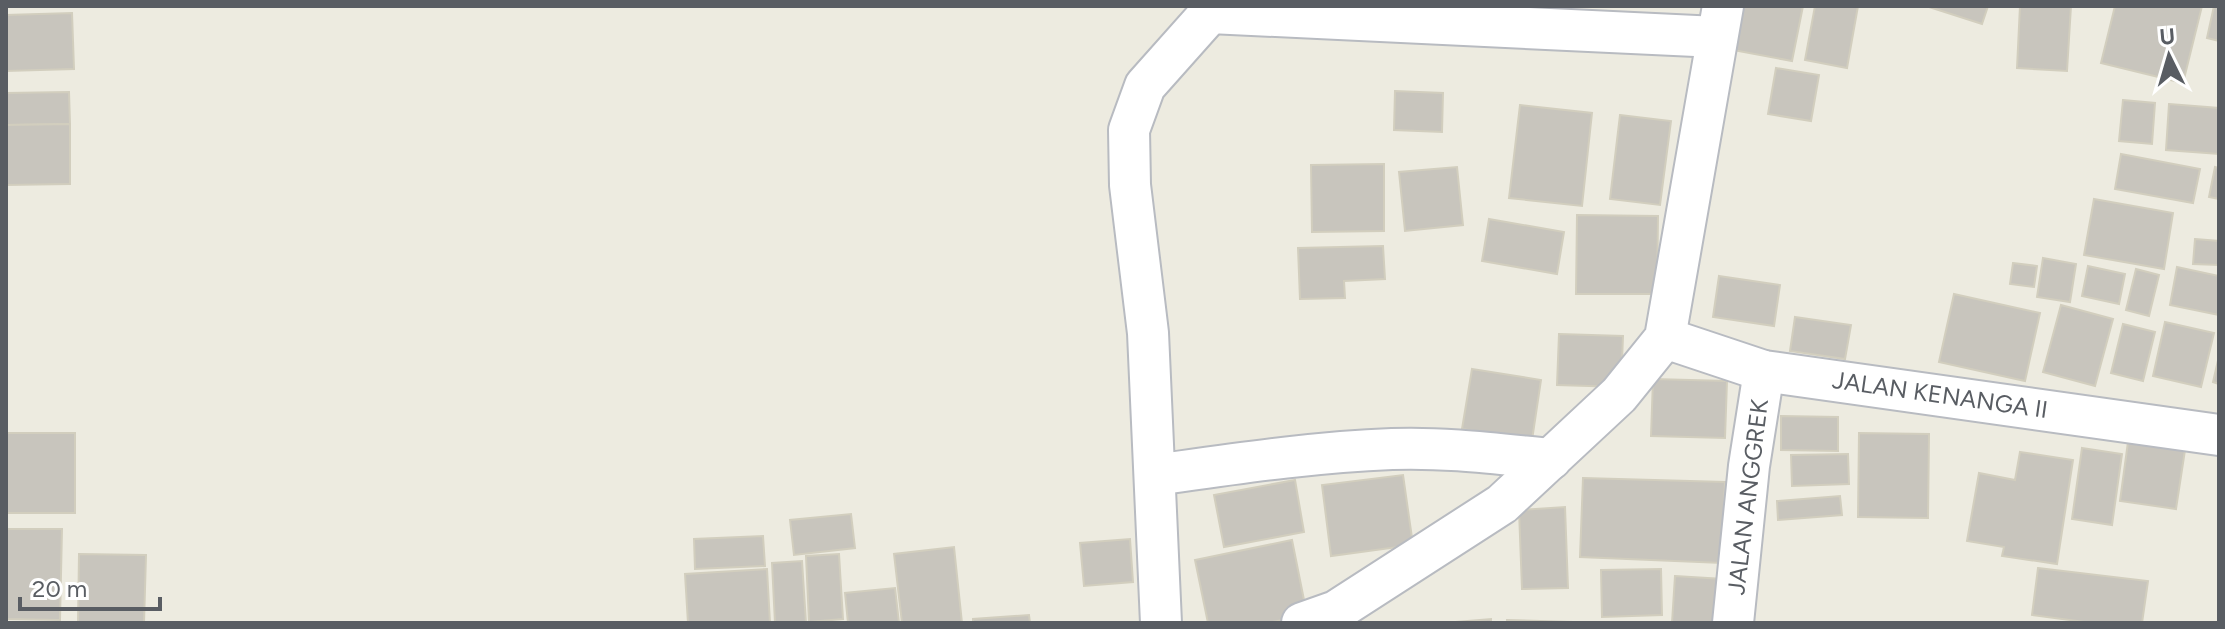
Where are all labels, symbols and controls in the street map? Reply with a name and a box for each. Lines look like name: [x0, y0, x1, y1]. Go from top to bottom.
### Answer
north arrow: [2129, 16, 2209, 96]
text: U: [2158, 22, 2176, 51]
street label: JALAN KENANGA II: [1830, 365, 2050, 424]
street label: JALAN ANGGREK: [1721, 397, 1774, 596]
scale bar: [20, 561, 160, 611]
text: 20 m: [32, 574, 87, 603]

